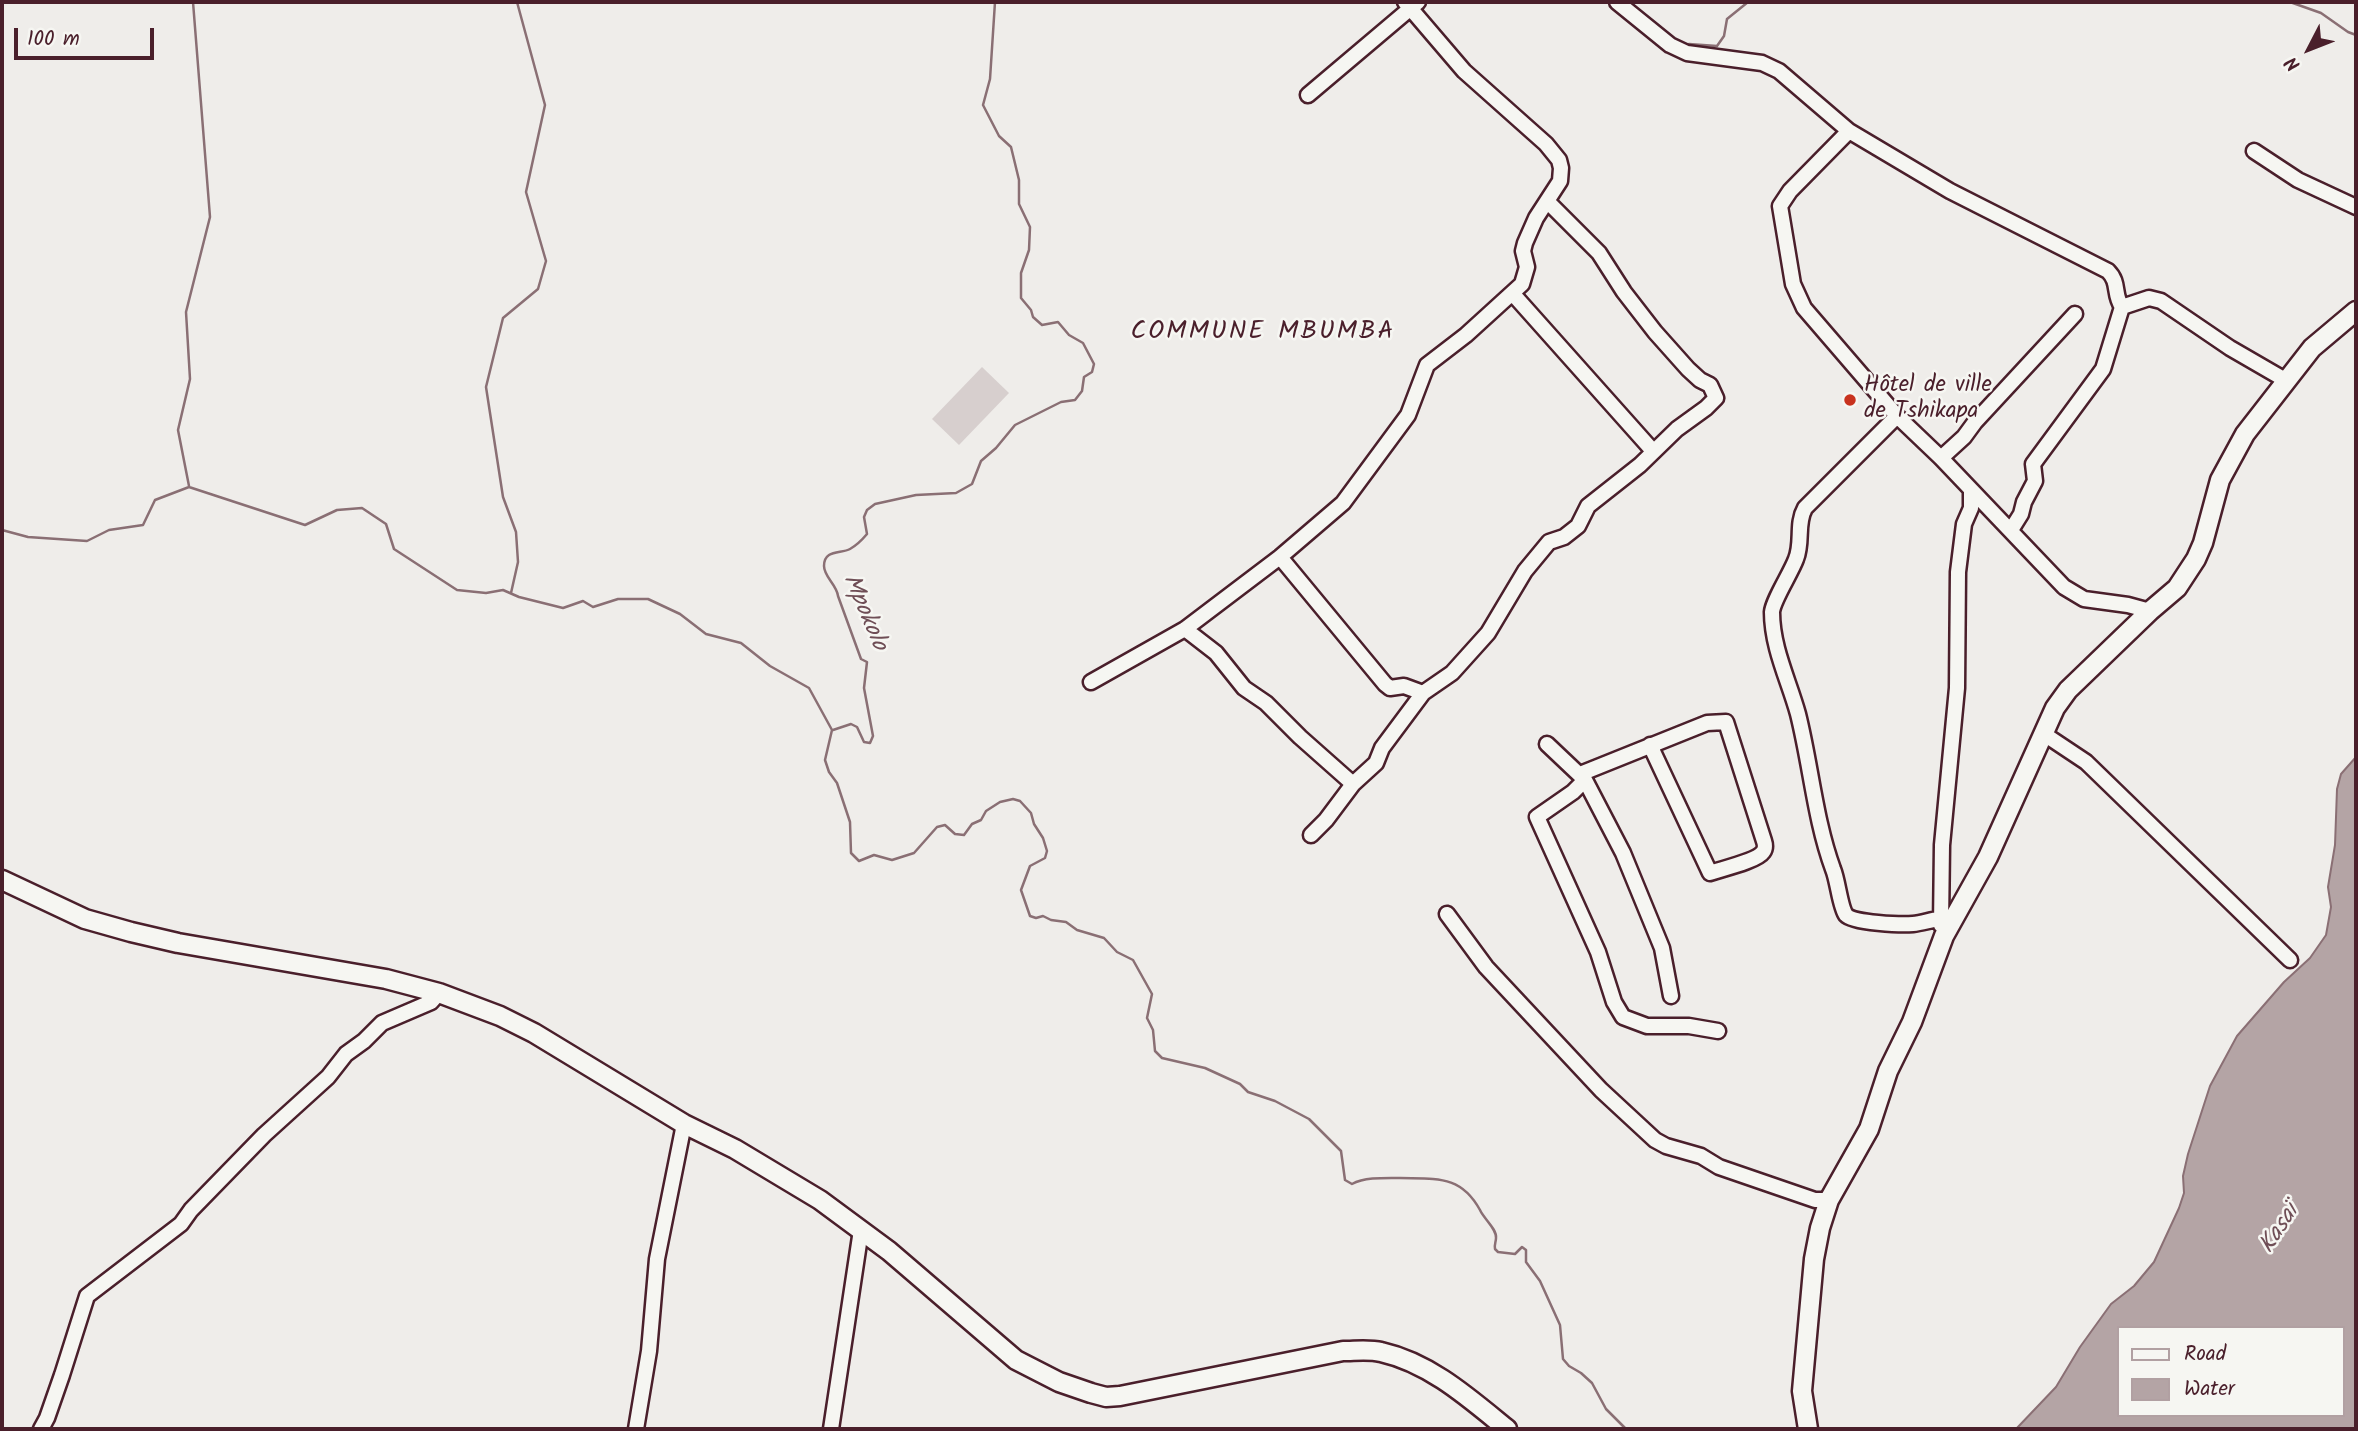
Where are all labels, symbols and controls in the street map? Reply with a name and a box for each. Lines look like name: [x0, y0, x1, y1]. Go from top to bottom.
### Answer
scale bar: [18, 14, 158, 58]
north arrow: [2274, 14, 2344, 84]
text: 100 m: [27, 23, 80, 56]
text: N: [2278, 49, 2309, 78]
district label: COMMUNE MBUMBA: [1132, 318, 1394, 350]
place label: Hôtel de ville de Tshikapa: [1864, 373, 1992, 427]
marker: Hôtel de ville de Tshikapa: [1842, 392, 1858, 408]
water label: Mpokolo: [834, 570, 892, 656]
water label: Kasaï: [2255, 1200, 2307, 1260]
legend: [2116, 1326, 2344, 1417]
text: Road: [2184, 1338, 2226, 1371]
text: Water: [2184, 1373, 2235, 1406]

